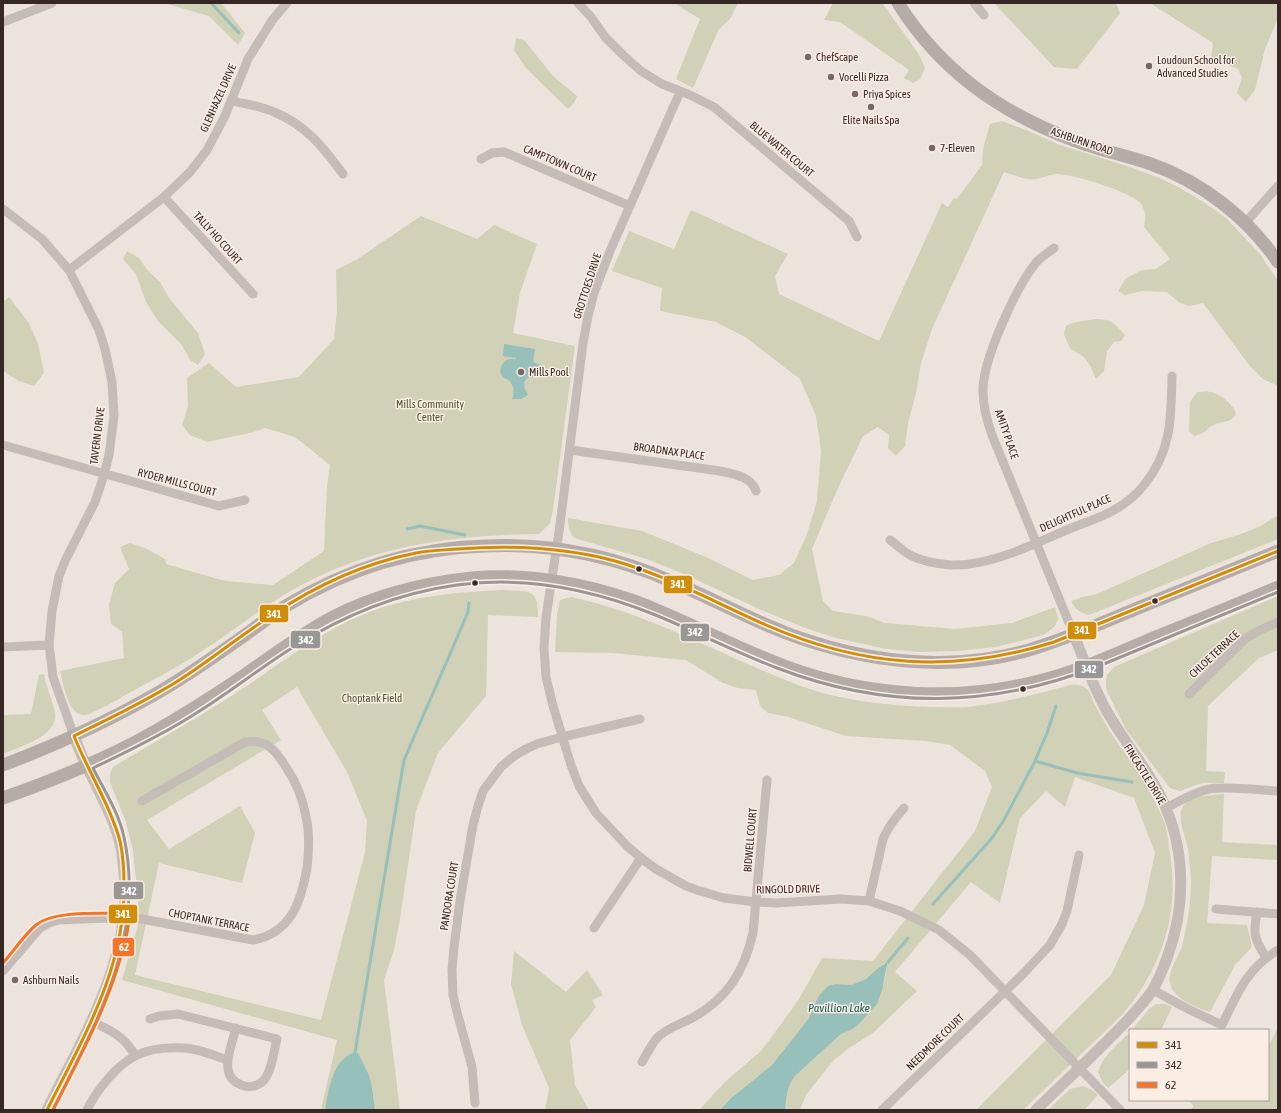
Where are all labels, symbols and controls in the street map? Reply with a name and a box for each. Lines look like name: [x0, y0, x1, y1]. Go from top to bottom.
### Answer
place label: ChefScape: [816, 51, 858, 63]
marker: ChefScape: [803, 52, 813, 62]
place label: Loudoun School for Advanced Studies: [1157, 54, 1235, 79]
marker: Loudoun School for Advanced Studies: [1144, 61, 1154, 71]
street label: GLENHAZEL DRIVE: [198, 62, 238, 134]
place label: Vocelli Pizza: [839, 71, 889, 83]
marker: Vocelli Pizza: [826, 72, 836, 82]
place label: Priya Spices: [863, 88, 911, 100]
marker: Priya Spices: [850, 89, 860, 99]
marker: Elite Nails Spa: [866, 102, 876, 112]
place label: Elite Nails Spa: [842, 114, 900, 126]
street label: BLUE WATER COURT: [748, 119, 816, 179]
street label: ASHBURN ROAD: [1049, 125, 1115, 157]
street label: CAMPTOWN COURT: [522, 142, 598, 184]
place label: 7-Eleven: [940, 142, 975, 154]
marker: 7-Eleven: [927, 143, 937, 153]
street label: TALLY HO COURT: [191, 209, 245, 267]
street label: GROTTOES DRIVE: [571, 251, 603, 320]
place label: Mills Pool: [529, 366, 569, 378]
marker: Mills Pool: [516, 367, 526, 377]
park label: Mills Community Center: [396, 398, 464, 423]
street label: TAVERN DRIVE: [88, 406, 107, 465]
street label: AMITY PLACE: [993, 408, 1021, 461]
street label: BROADNAX PLACE: [633, 440, 706, 462]
street label: RYDER MILLS COURT: [136, 466, 218, 498]
street label: DELIGHTFUL PLACE: [1038, 492, 1113, 534]
unlabelled marker: [634, 564, 644, 574]
line badge: 341: [663, 575, 693, 594]
unlabelled marker: [470, 578, 480, 588]
text: 341: [670, 578, 686, 590]
unlabelled marker: [1150, 596, 1160, 606]
line badge: 341: [259, 604, 289, 623]
text: 341: [266, 608, 282, 620]
line badge: 341: [1067, 621, 1097, 640]
line badge: 342: [680, 623, 710, 642]
text: 341: [1074, 624, 1090, 636]
text: 342: [687, 626, 703, 638]
street label: CHLOE TERRACE: [1187, 628, 1242, 680]
line badge: 342: [290, 630, 321, 649]
text: 342: [298, 634, 314, 646]
line badge: 342: [1074, 660, 1104, 679]
text: 342: [1081, 663, 1097, 675]
unlabelled marker: [1018, 684, 1028, 694]
park label: Choptank Field: [342, 692, 402, 704]
street label: FINCASTLE DRIVE: [1122, 742, 1168, 806]
street label: BIDWELL COURT: [741, 807, 759, 873]
street label: PANDORA COURT: [438, 860, 460, 931]
line badge: 342: [113, 881, 144, 900]
street label: RINGOLD DRIVE: [756, 882, 820, 896]
text: 342: [121, 885, 137, 897]
line badge: 341: [108, 904, 138, 924]
street label: CHOPTANK TERRACE: [168, 906, 251, 934]
text: 341: [115, 908, 131, 920]
line badge: 62: [112, 937, 135, 957]
text: 62: [119, 941, 129, 953]
place label: Ashburn Nails: [23, 974, 79, 986]
marker: Ashburn Nails: [10, 975, 20, 985]
water label: Pavillion Lake: [808, 1001, 871, 1015]
street label: NEEDMORE COURT: [904, 1011, 966, 1073]
legend: [1129, 1029, 1269, 1101]
text: 341: [1165, 1038, 1182, 1052]
text: 342: [1165, 1058, 1182, 1072]
text: 62: [1165, 1078, 1176, 1092]

